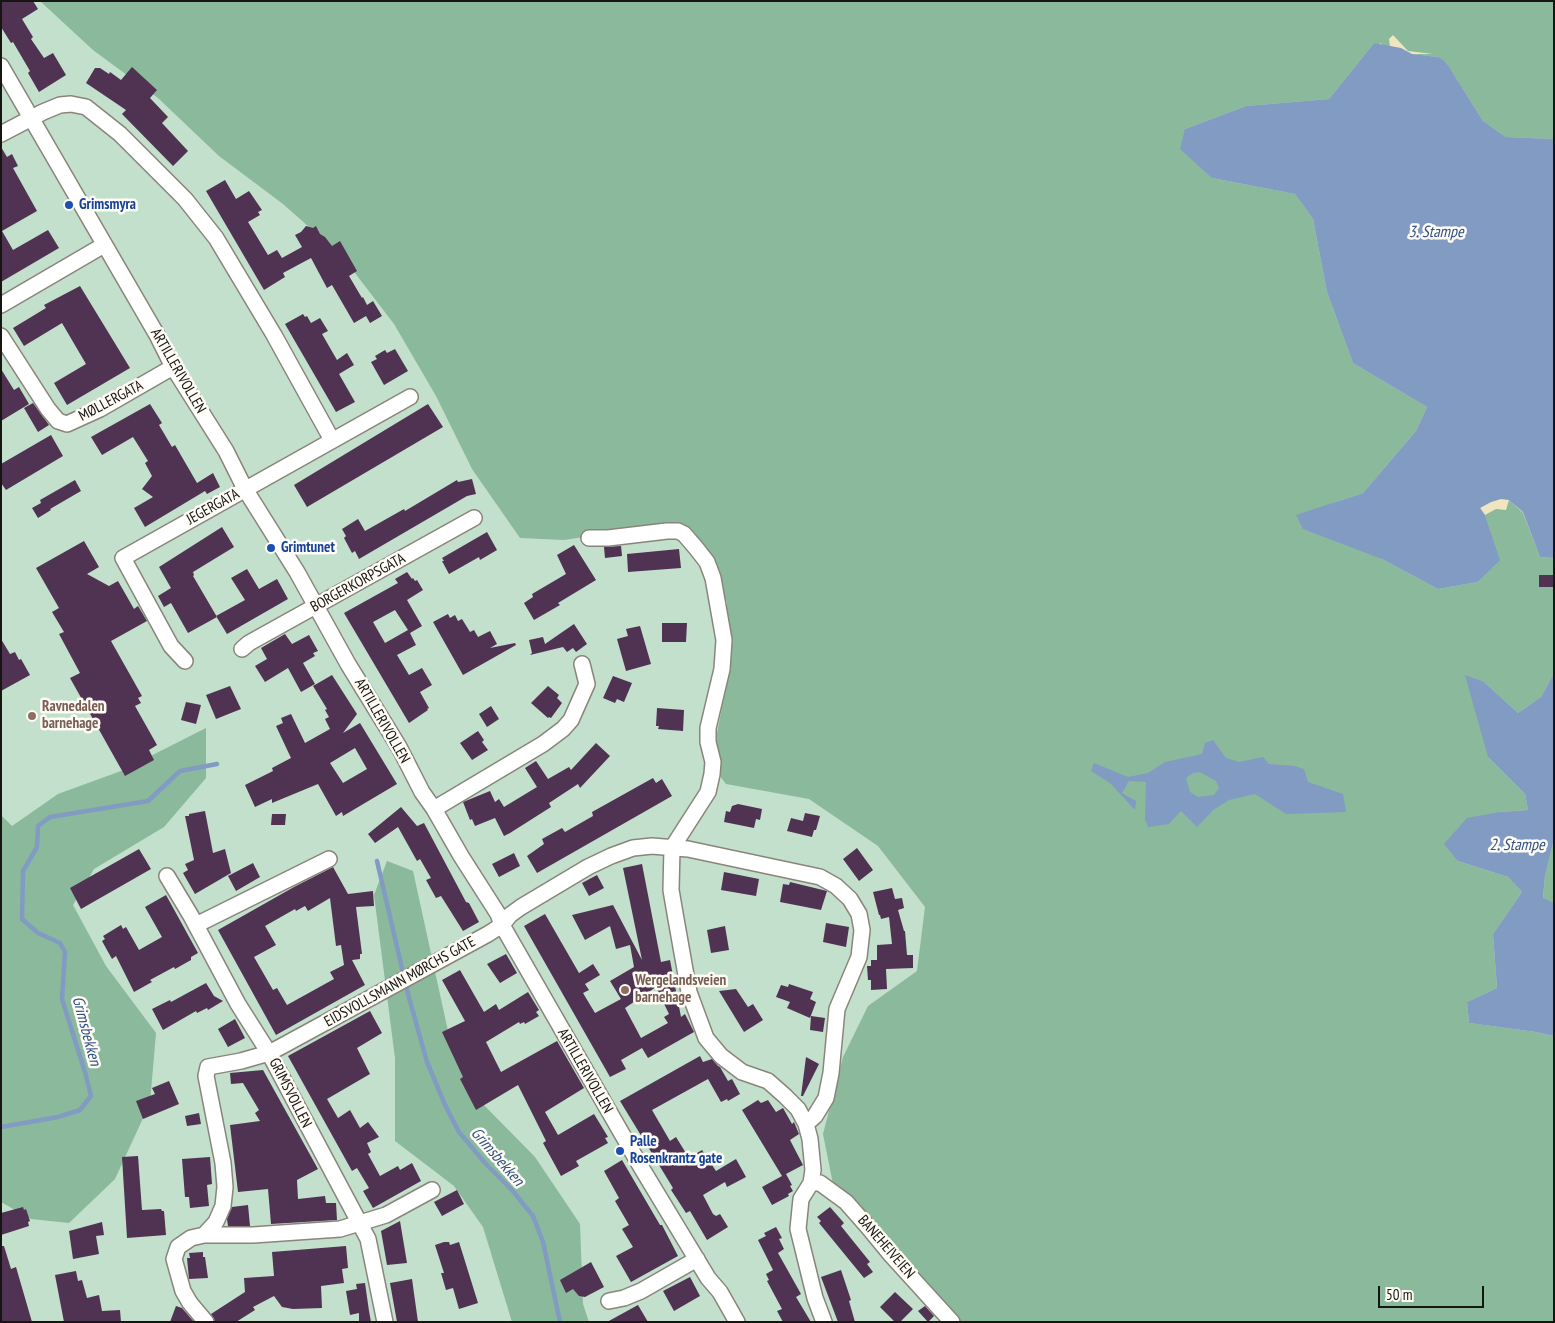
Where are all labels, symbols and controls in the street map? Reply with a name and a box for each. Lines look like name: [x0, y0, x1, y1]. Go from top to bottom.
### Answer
place label: Grimsmyra: [79, 196, 136, 214]
marker: Grimsmyra: [63, 199, 75, 211]
water label: 3. Stampe: [1408, 222, 1464, 242]
street label: ARTILLERIVOLLEN: [146, 325, 210, 417]
street label: MØLLERGATA: [76, 377, 146, 425]
street label: JEGERGATA: [184, 485, 242, 529]
place label: Grimtunet: [281, 539, 335, 557]
marker: Grimtunet: [265, 542, 277, 554]
street label: BORGERKORPSGATA: [308, 550, 408, 616]
street label: ARTILLERIVOLLEN: [350, 675, 414, 767]
place label: Ravnedalen barnehage: [42, 698, 105, 733]
marker: Ravnedalen barnehage: [26, 710, 38, 722]
water label: 2. Stampe: [1489, 835, 1545, 855]
street label: EIDSVOLLSMANN MØRCHS GATE: [321, 933, 479, 1031]
place label: Wergelandsveien barnehage: [635, 972, 726, 1007]
marker: Wergelandsveien barnehage: [619, 984, 631, 996]
water label: Grimsbekken: [68, 994, 104, 1068]
street label: ARTILLERIVOLLEN: [553, 1025, 617, 1117]
street label: GRIMSVOLLEN: [265, 1055, 315, 1131]
water label: Grimsbekken: [466, 1124, 528, 1190]
place label: Palle Rosenkrantz gate: [630, 1133, 722, 1168]
marker: Palle Rosenkrantz gate: [614, 1145, 626, 1157]
street label: BANEHEIVEIEN: [854, 1212, 918, 1282]
scale bar: [1380, 1276, 1486, 1308]
text: 50 m: [1386, 1285, 1412, 1304]

